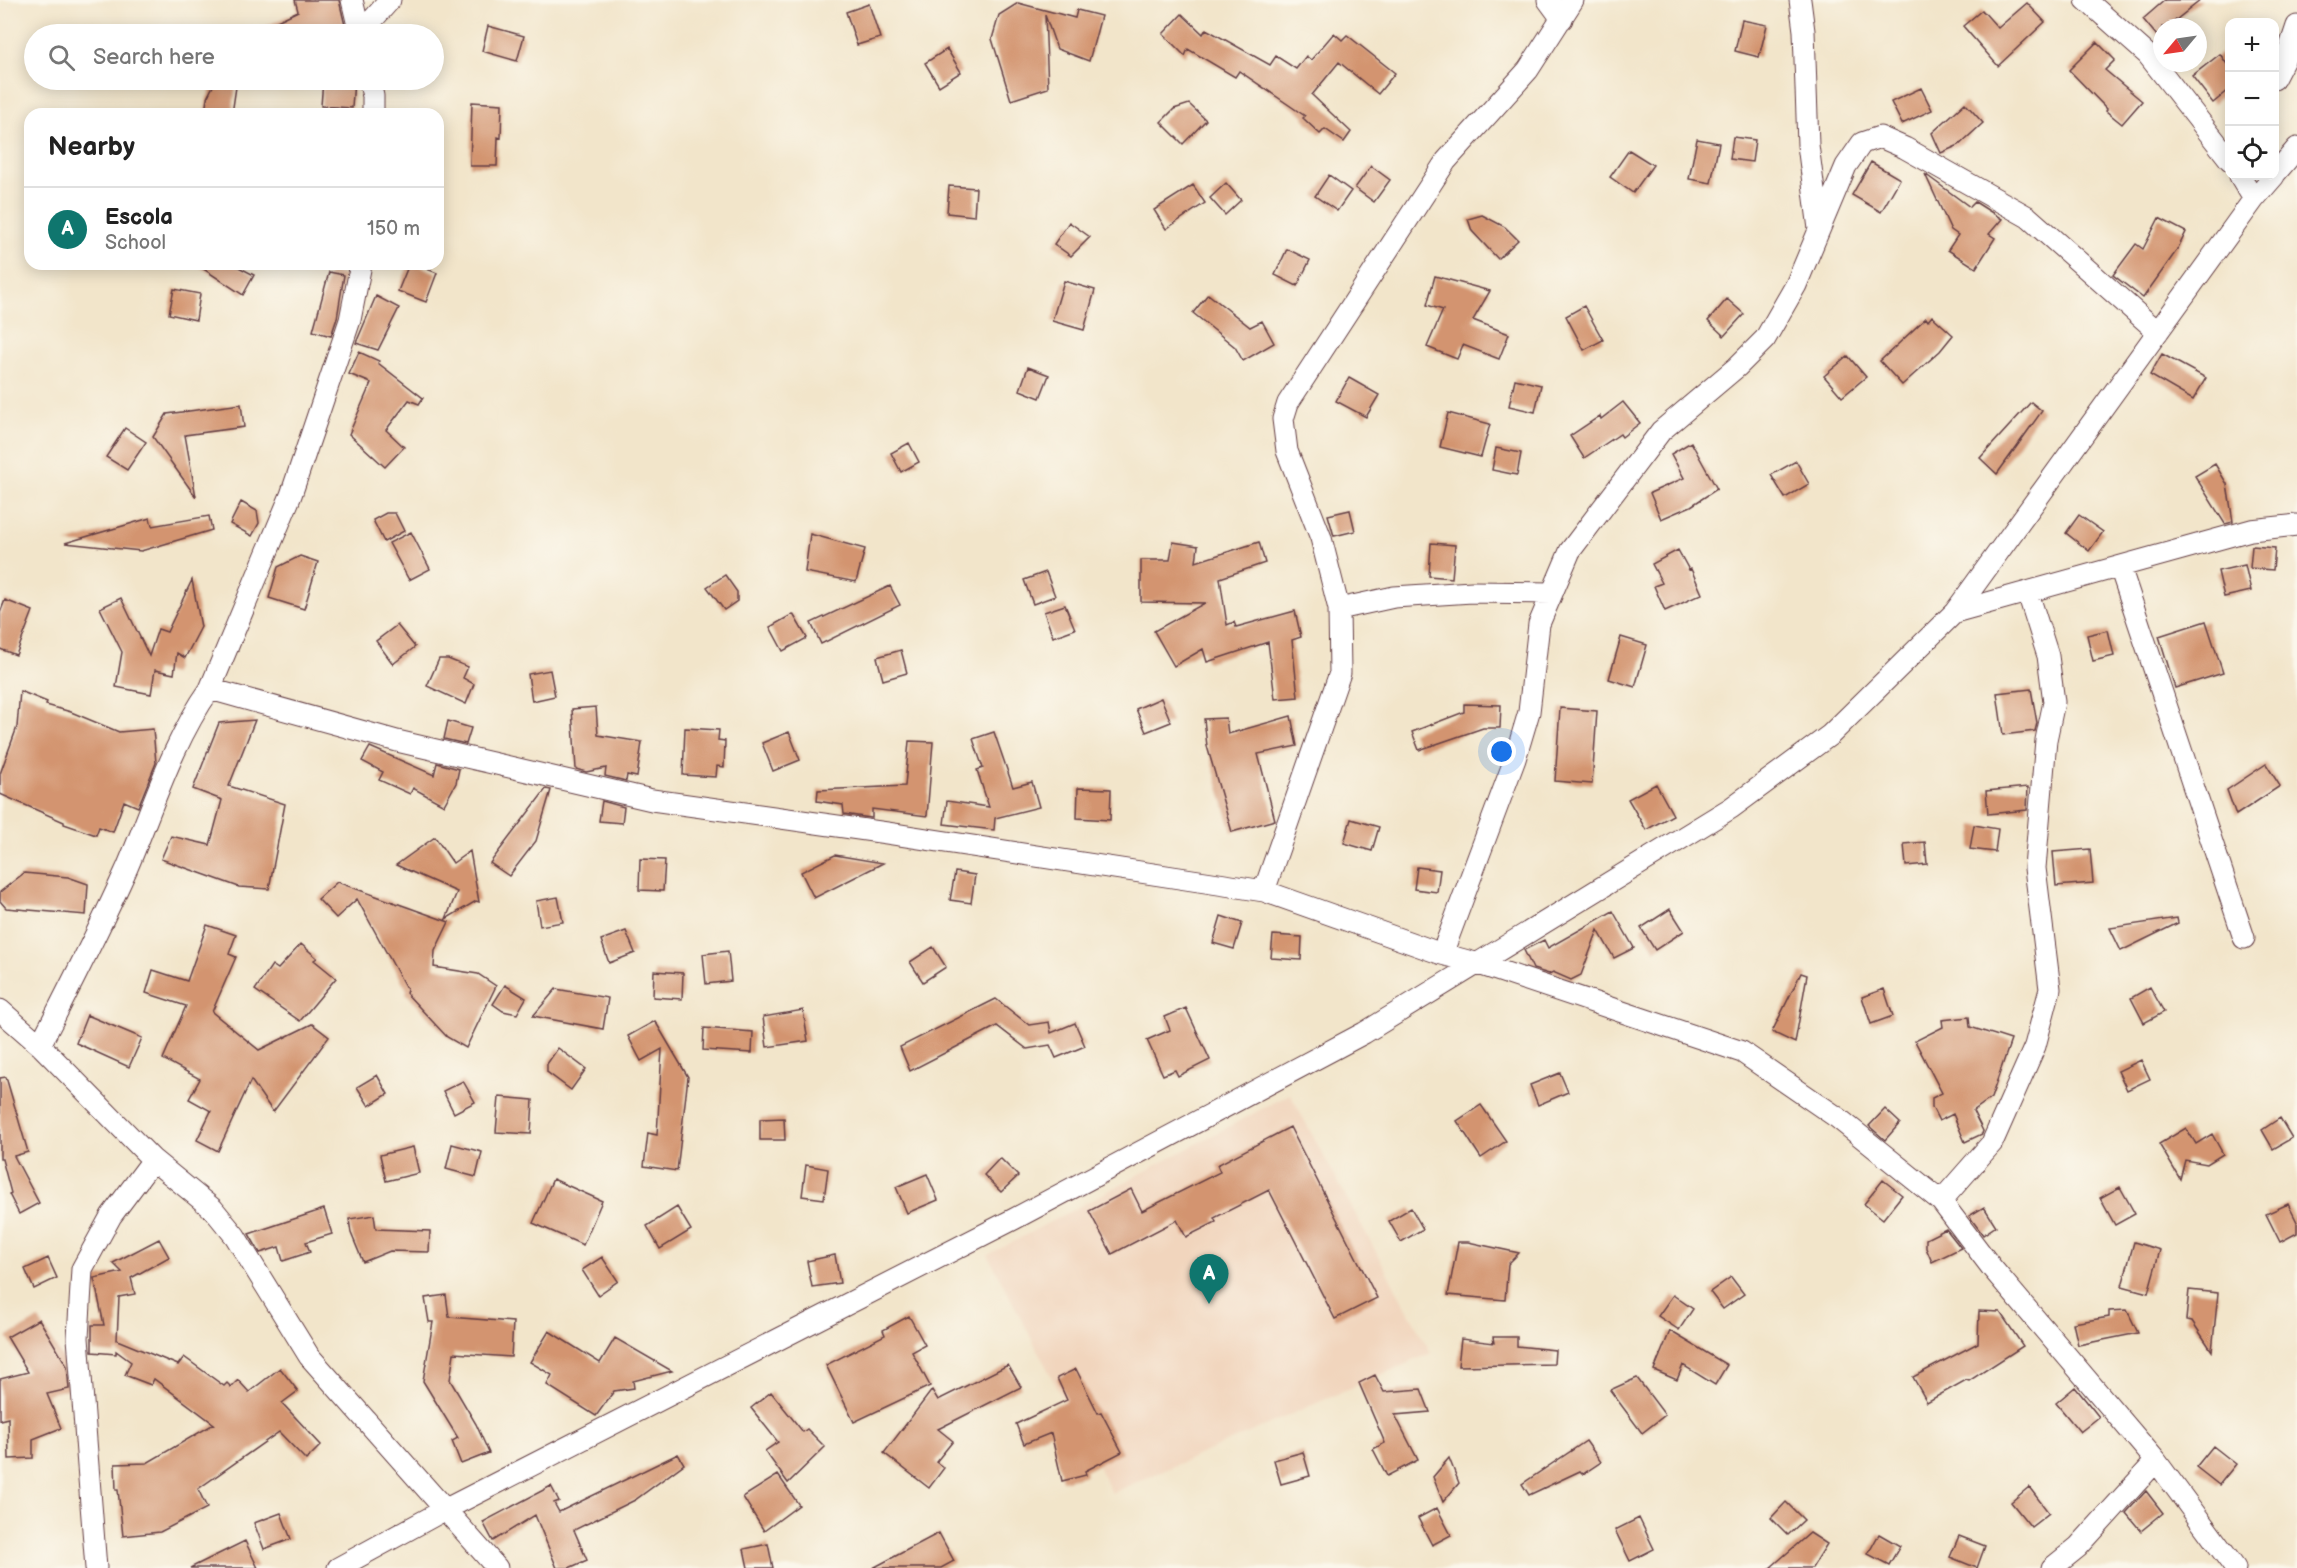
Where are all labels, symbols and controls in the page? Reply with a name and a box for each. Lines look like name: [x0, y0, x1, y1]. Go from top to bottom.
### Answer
north arrow: [2153, 18, 2207, 72]
map controls: [2225, 18, 2279, 180]
button: +: [2225, 18, 2279, 72]
search box: [24, 24, 444, 90]
icon: search: [45, 41, 78, 74]
text: Search here: [93, 44, 215, 71]
button: −: [2225, 72, 2279, 126]
button: locate: [2225, 126, 2279, 180]
text: Nearby: [48, 132, 135, 163]
text: Escola: [105, 204, 173, 231]
text: A: [61, 217, 74, 241]
text: 150 m: [367, 217, 420, 241]
text: School: [105, 231, 166, 255]
your location: [1487, 737, 1516, 766]
pin: A: [1190, 1254, 1228, 1304]

